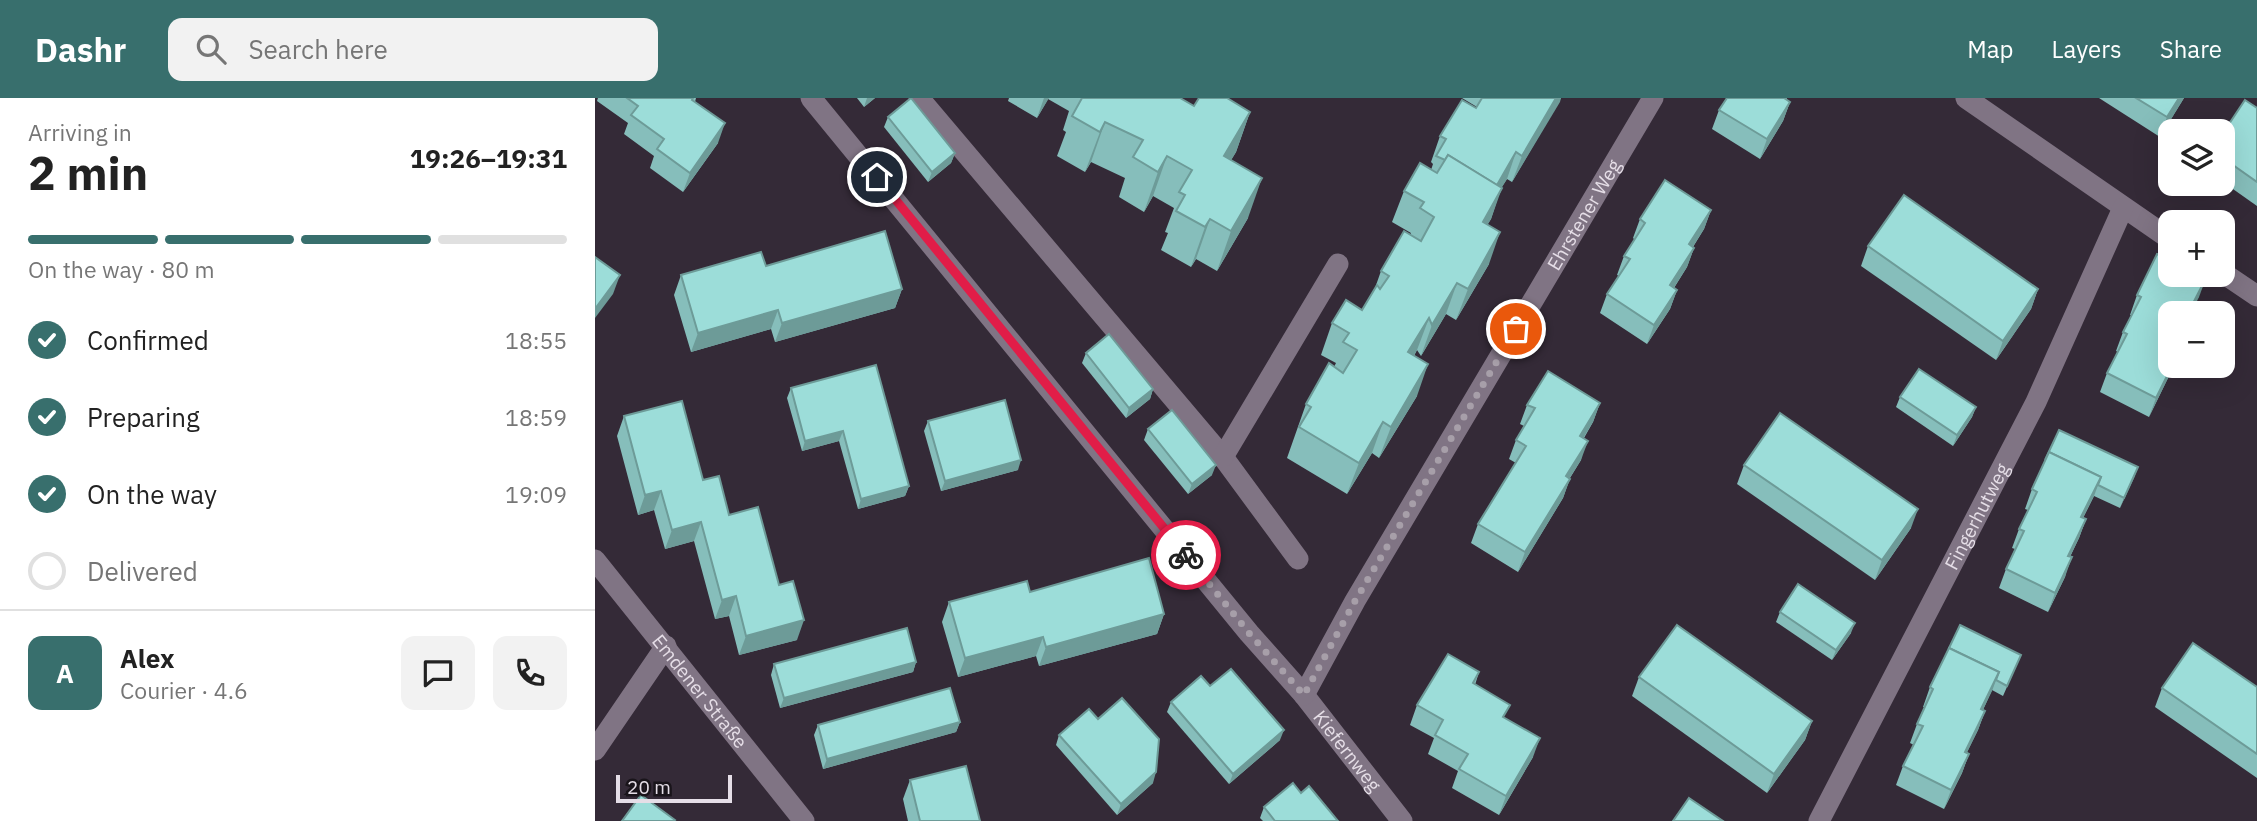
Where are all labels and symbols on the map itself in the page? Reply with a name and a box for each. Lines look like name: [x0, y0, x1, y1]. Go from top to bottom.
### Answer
pin: [847, 147, 907, 207]
street label: Ehrstener Weg: [1542, 155, 1626, 274]
pin: [1486, 299, 1546, 359]
street label: Fingerhutweg: [1939, 459, 2014, 574]
courier: [1151, 520, 1221, 590]
street label: Emdener Straße: [647, 629, 753, 753]
street label: Kiefernweg: [1308, 705, 1386, 796]
scale bar: [616, 772, 731, 804]

